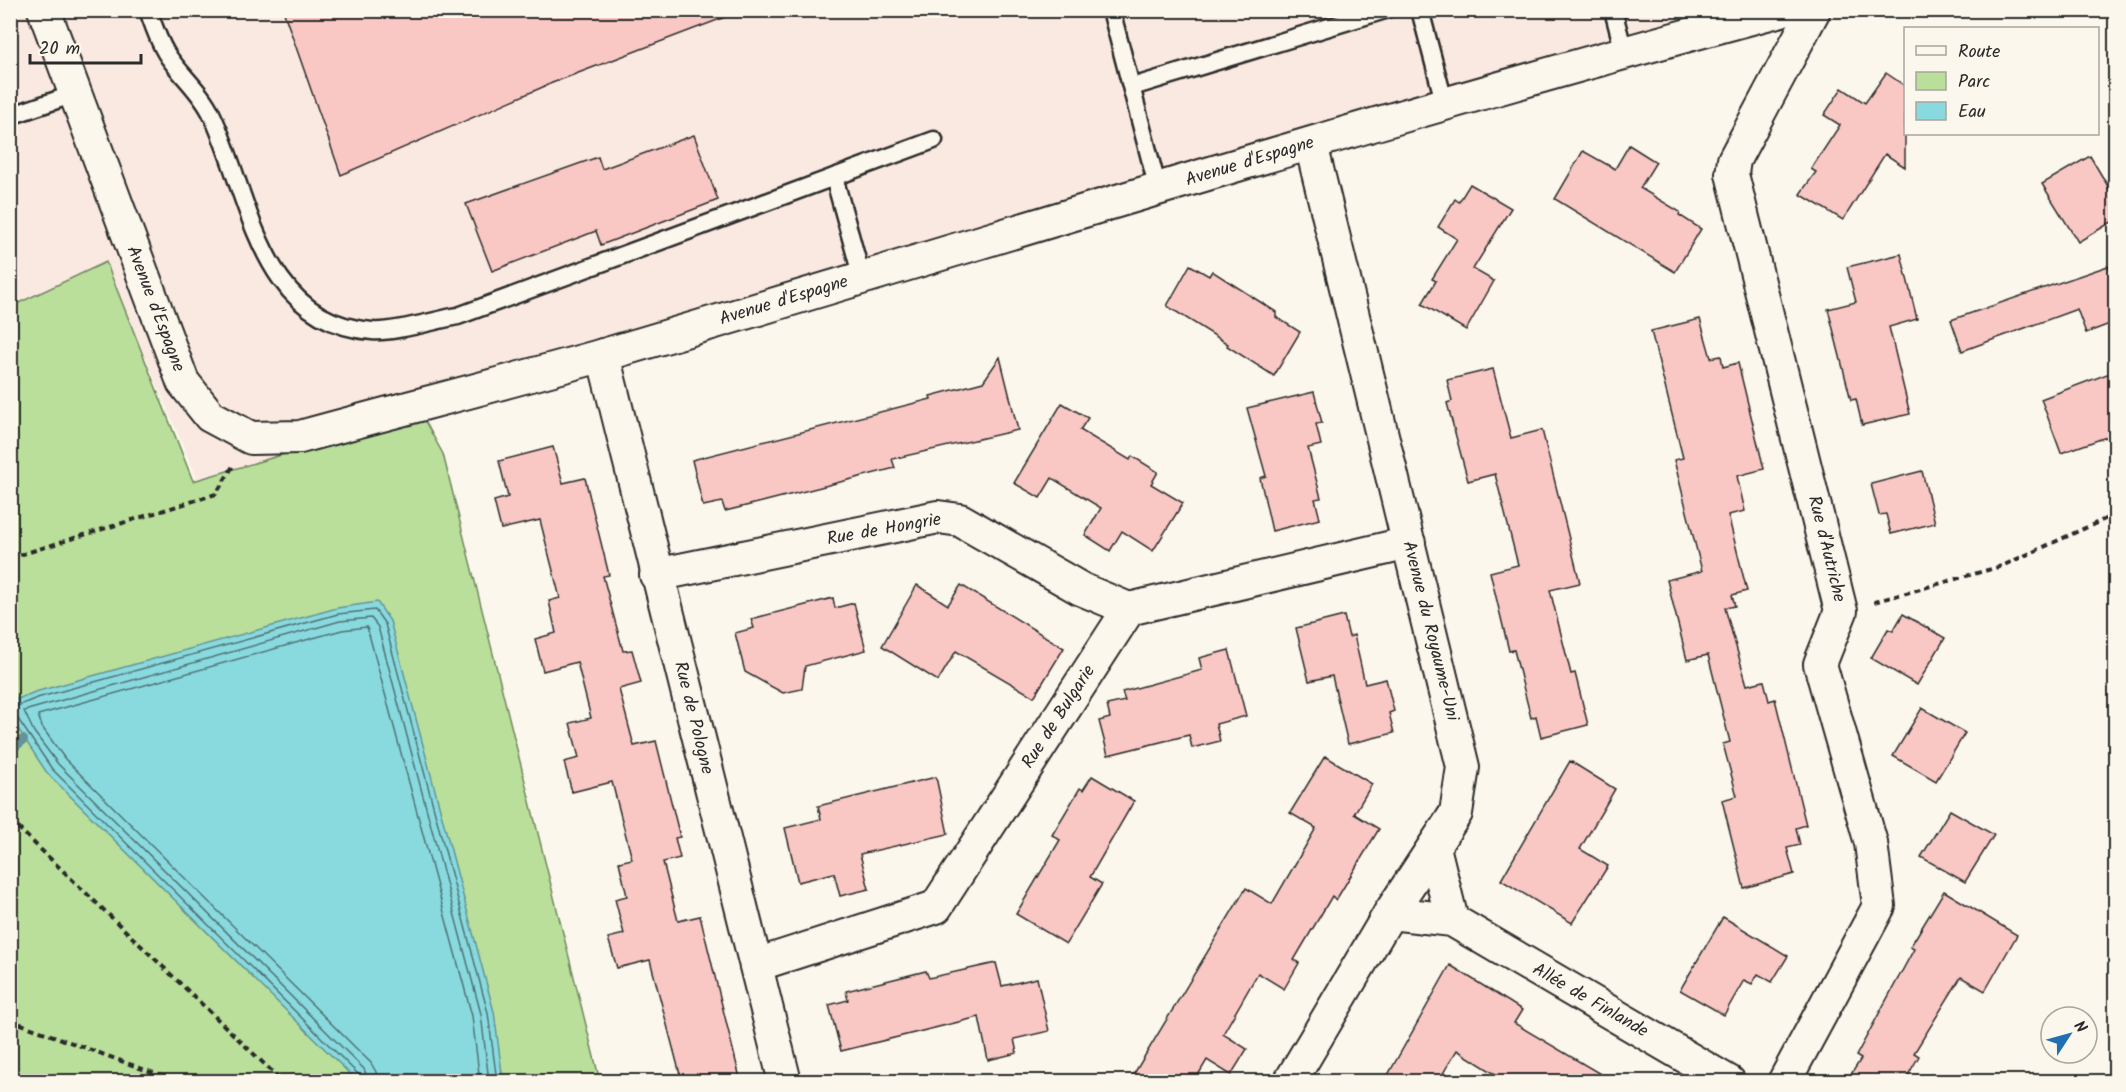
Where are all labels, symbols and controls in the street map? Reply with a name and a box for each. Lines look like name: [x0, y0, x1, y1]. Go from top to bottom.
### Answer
scale bar: [30, 27, 141, 65]
legend: [1904, 27, 2099, 135]
text: 20 m: [39, 35, 80, 64]
text: Route: [1958, 38, 2000, 67]
text: Parc: [1958, 68, 1990, 97]
text: Eau: [1958, 98, 1986, 127]
street label: Avenue d'Espagne: [1182, 129, 1318, 195]
street label: Avenue d'Espagne: [118, 242, 192, 376]
street label: Avenue d'Espagne: [716, 268, 852, 334]
street label: Rue d'Autriche: [1799, 493, 1853, 605]
street label: Rue de Hongrie: [825, 506, 943, 554]
street label: Avenue du Royaume-Uni: [1394, 538, 1467, 725]
street label: Rue de Pologne: [665, 658, 721, 778]
street label: Rue de Bulgarie: [1015, 659, 1103, 775]
street label: Allée de Finlande: [1526, 956, 1654, 1046]
north arrow: [2039, 1005, 2099, 1065]
text: N: [2067, 1016, 2093, 1039]

